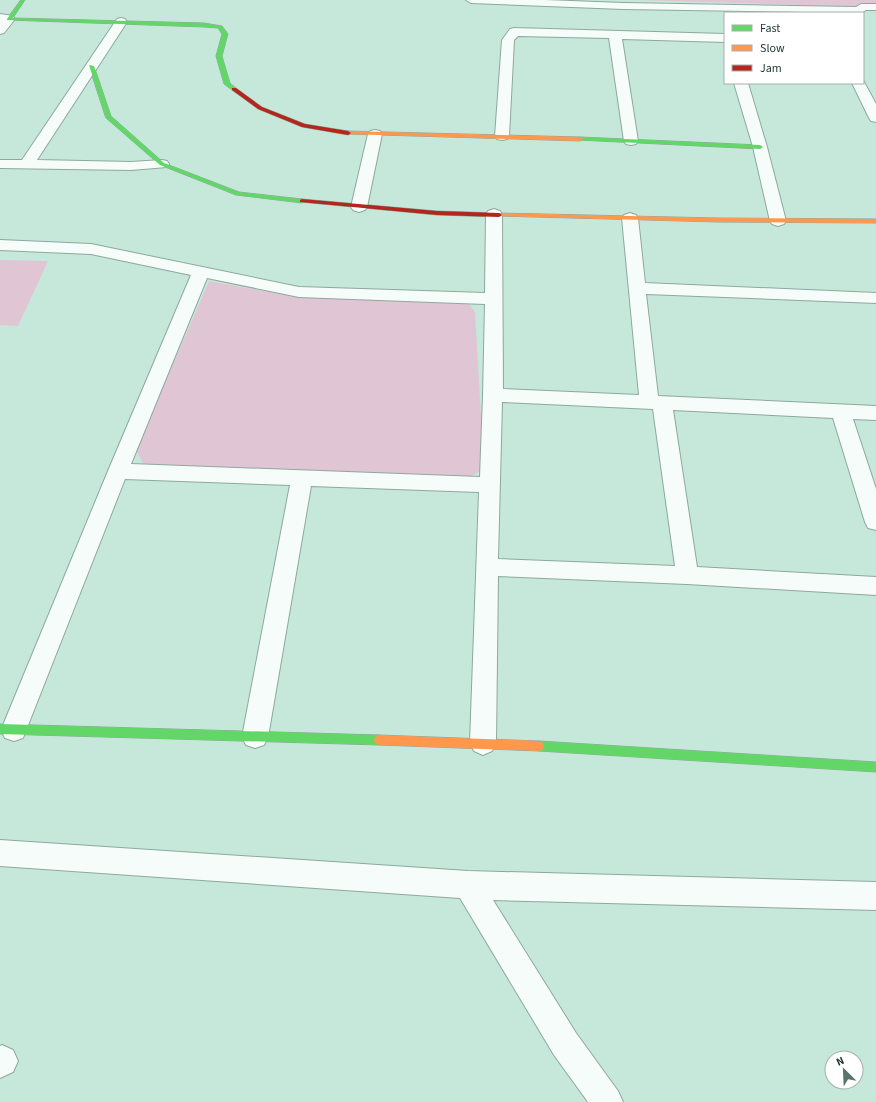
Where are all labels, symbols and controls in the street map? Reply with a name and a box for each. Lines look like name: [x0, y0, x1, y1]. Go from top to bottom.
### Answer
legend: [724, 12, 864, 84]
text: Fast: [760, 20, 780, 37]
text: Slow: [760, 40, 785, 57]
text: Jam: [760, 60, 782, 77]
north arrow: [824, 1050, 864, 1090]
text: N: [834, 1053, 847, 1070]

